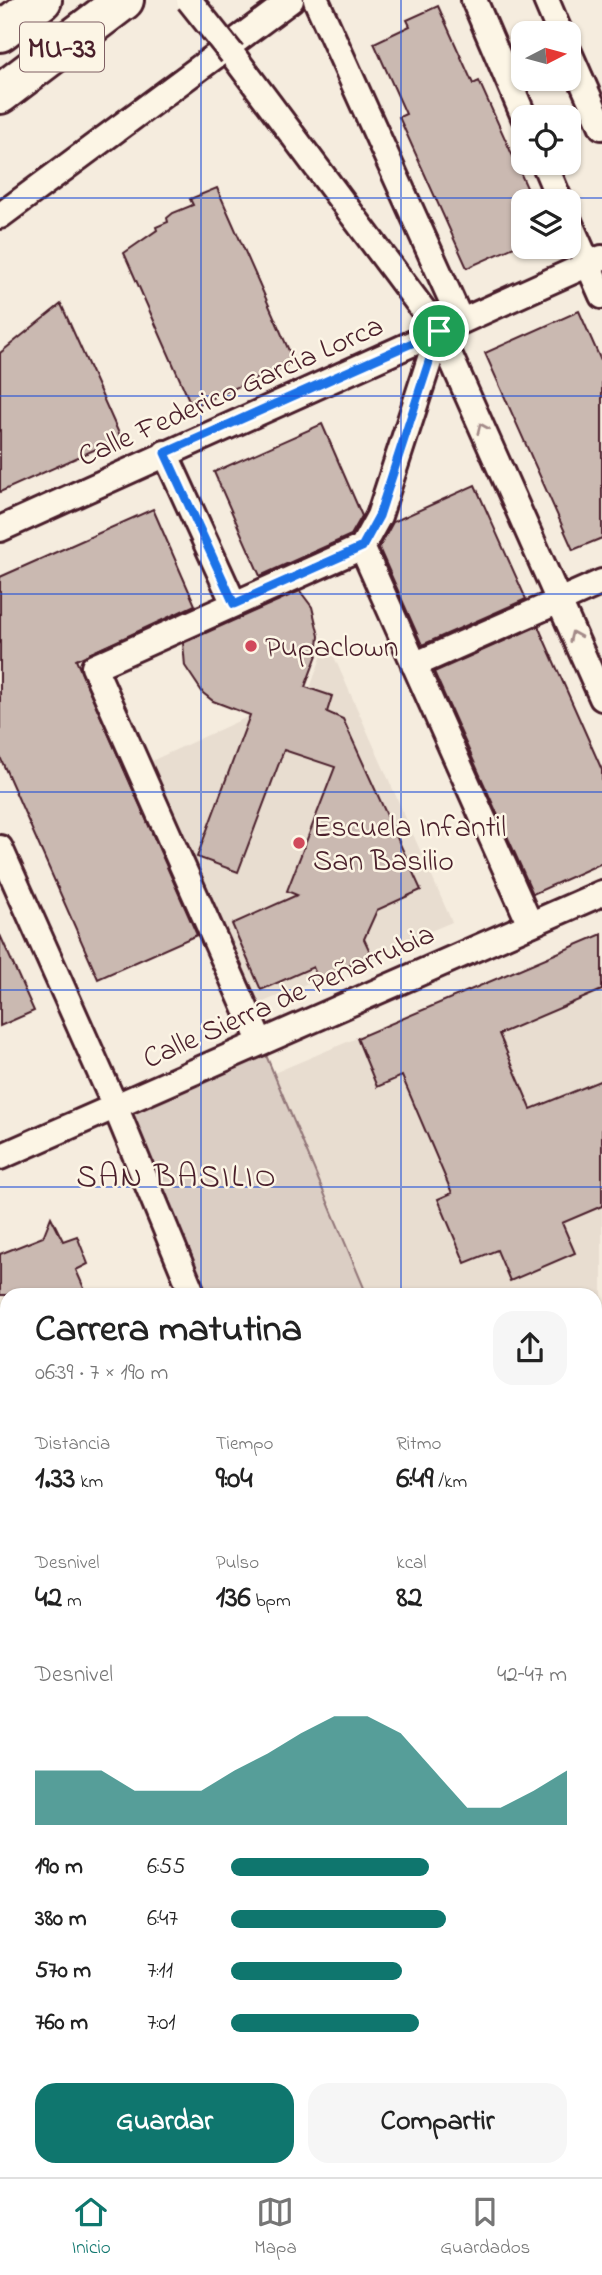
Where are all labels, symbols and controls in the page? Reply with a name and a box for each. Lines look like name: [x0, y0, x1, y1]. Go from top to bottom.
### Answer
north arrow: [511, 21, 581, 91]
map controls: [511, 21, 581, 259]
road number: MU-33: [20, 22, 104, 72]
button: locate: [511, 105, 581, 175]
button: layers: [511, 189, 581, 259]
pin: [409, 301, 469, 361]
street label: Calle Federico García Lorca: [71, 305, 391, 480]
icon: arrive: [420, 312, 458, 350]
one-way arrow: [476, 423, 490, 435]
place label: Pupaclown: [265, 627, 399, 671]
one-way arrow: [568, 631, 582, 643]
marker: Pupaclown: [243, 638, 259, 654]
place label: Escuela Infantil San Basilio: [313, 807, 506, 885]
marker: Escuela Infantil San Basilio: [291, 835, 307, 851]
street label: Calle Sierra de Peñarrubia: [136, 914, 442, 1082]
district label: SAN BASILIO: [76, 1155, 278, 1202]
text: Carrera matutina: [35, 1303, 302, 1359]
button: share: [493, 1311, 567, 1385]
text: 06:39 · 7 × 190 m: [35, 1357, 168, 1390]
text: Distancia: [35, 1431, 110, 1458]
text: Tiempo: [216, 1431, 273, 1458]
text: Ritmo: [396, 1431, 441, 1458]
text: 1.33: [35, 1458, 75, 1502]
text: 9:04: [216, 1458, 253, 1502]
text: 6:49: [396, 1458, 433, 1502]
text: km: [75, 1469, 103, 1496]
text: /km: [433, 1469, 467, 1496]
text: Desnivel: [35, 1550, 100, 1577]
text: Pulso: [216, 1550, 259, 1577]
text: kcal: [396, 1550, 427, 1577]
text: 42: [35, 1577, 62, 1621]
text: 136: [216, 1577, 251, 1621]
text: 82: [396, 1577, 423, 1621]
text: m: [62, 1588, 82, 1615]
text: bpm: [251, 1588, 291, 1615]
text: Desnivel: [35, 1659, 113, 1692]
text: 42–47 m: [497, 1659, 567, 1692]
text: 190 m: [35, 1851, 83, 1884]
text: 6:55: [147, 1851, 185, 1884]
text: 380 m: [35, 1903, 87, 1936]
text: 6:47: [147, 1903, 178, 1936]
text: 570 m: [35, 1955, 91, 1988]
text: 7:11: [147, 1955, 173, 1988]
text: 760 m: [35, 2007, 88, 2040]
text: 7:01: [147, 2007, 176, 2040]
button: Guardar: [35, 2083, 294, 2163]
button: Compartir: [308, 2083, 567, 2163]
tab: Inicio: [72, 2193, 111, 2262]
tab: Mapa: [254, 2193, 297, 2262]
tab: Guardados: [440, 2193, 530, 2262]

